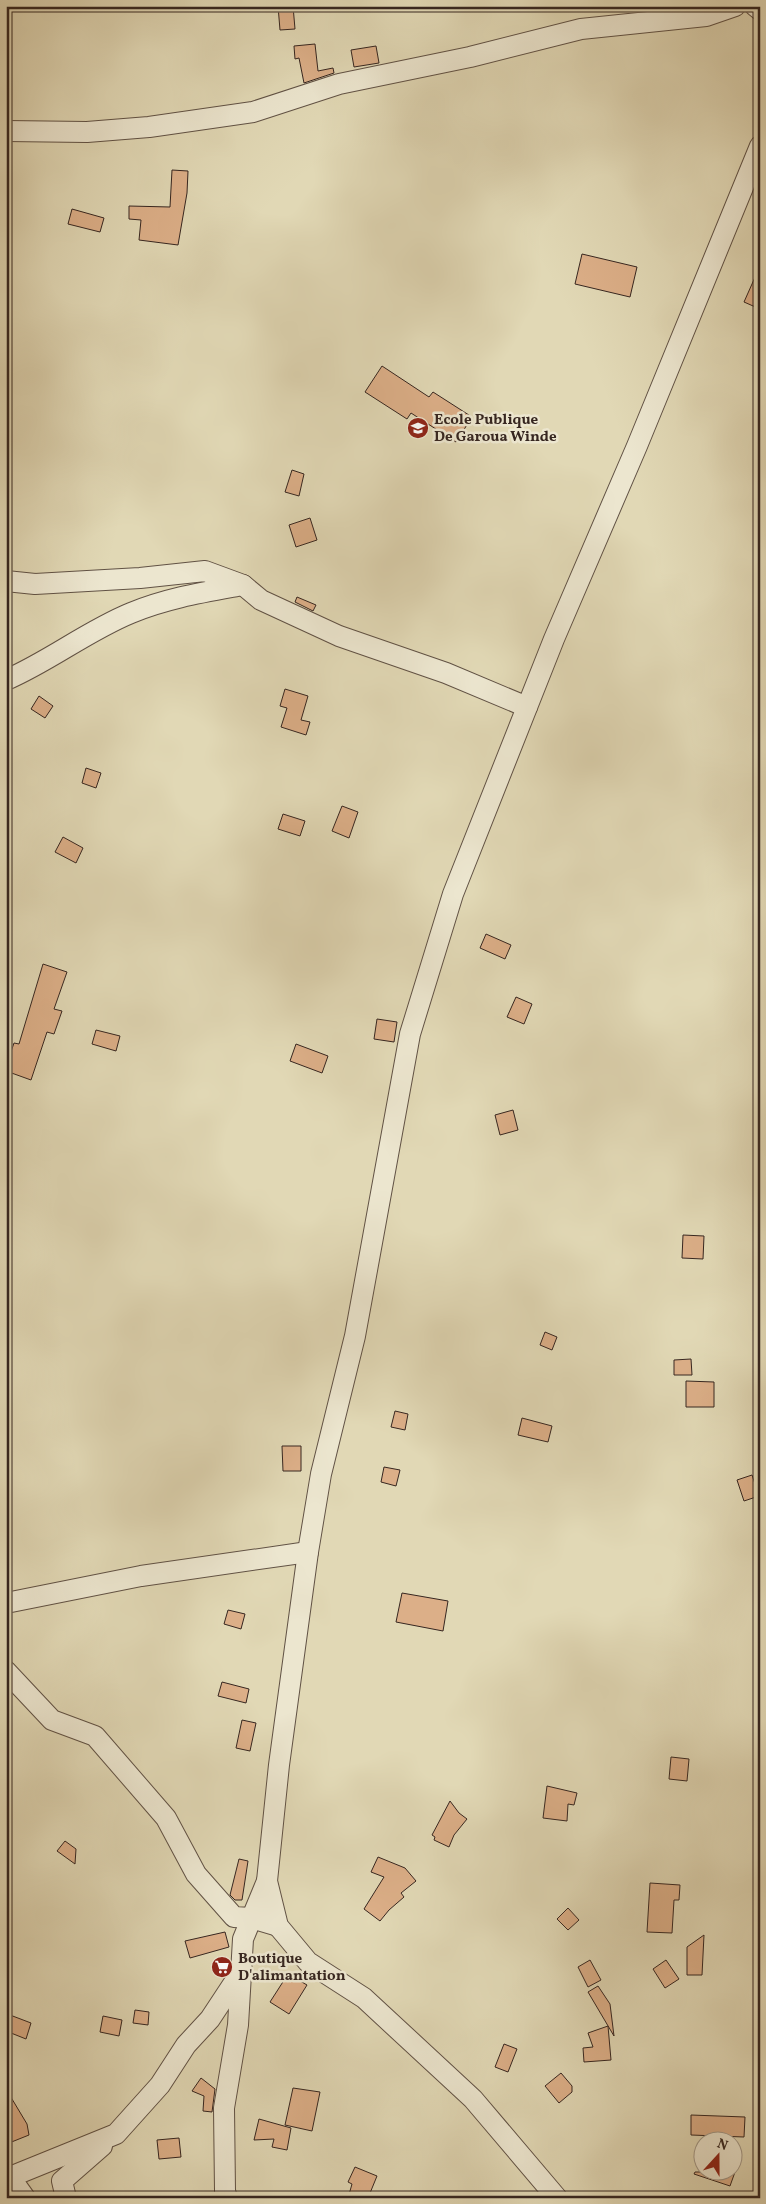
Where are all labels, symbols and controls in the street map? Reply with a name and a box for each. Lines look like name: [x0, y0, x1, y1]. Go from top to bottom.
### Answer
place label: Ecole Publique De Garoua Winde: [434, 410, 557, 448]
school or university icon: Ecole Publique De Garoua Winde: [406, 416, 430, 440]
place label: Boutique D'alimantation: [238, 1949, 346, 1987]
supermarket icon: Boutique D'alimantation: [210, 1955, 234, 1979]
north arrow: [694, 2132, 744, 2182]
text: N: [714, 2135, 730, 2156]

